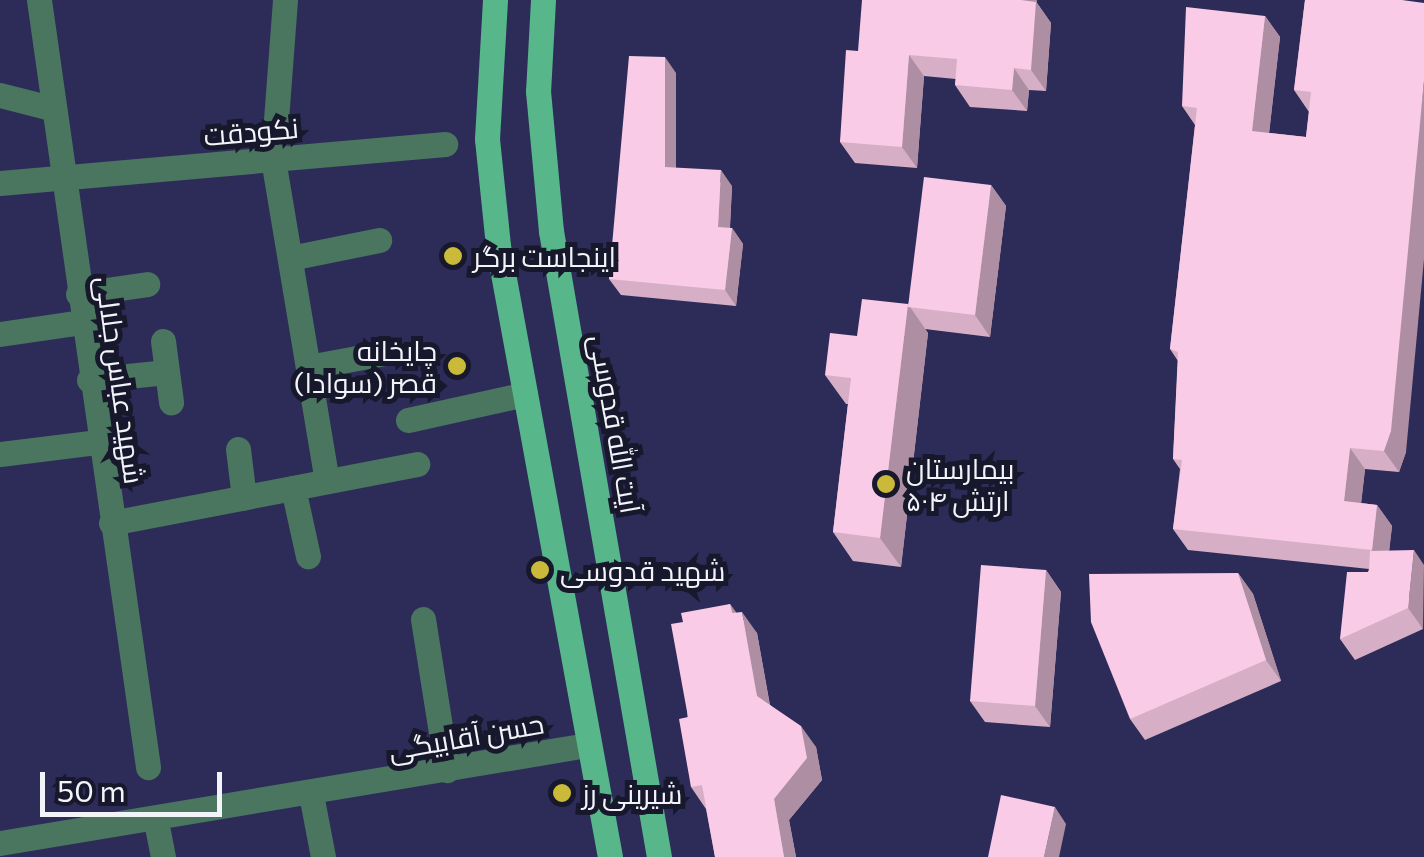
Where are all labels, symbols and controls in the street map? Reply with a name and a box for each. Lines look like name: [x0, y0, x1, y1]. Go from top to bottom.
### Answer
street label: نکودقت: [202, 110, 300, 152]
place label: اینجاست برگر: [473, 239, 616, 273]
marker: اینجاست برگر: [442, 245, 464, 267]
street label: شهید عباس جلالی: [90, 274, 152, 486]
street label: آیت الله قدوسی: [584, 332, 648, 516]
place label: چایخانه قصر (سوادا): [294, 333, 437, 399]
marker: چایخانه قصر (سوادا): [446, 355, 468, 377]
place label: بیمارستان ۵۰۴ ارتش: [906, 451, 1015, 517]
marker: بیمارستان ۵۰۴ ارتش: [875, 473, 897, 495]
place label: شهید قدوسی: [560, 553, 725, 587]
marker: شهید قدوسی: [529, 559, 551, 581]
street label: حسن آقابیگی: [386, 706, 546, 766]
scale bar: [45, 752, 228, 814]
text: 50 m: [57, 771, 126, 808]
place label: شیرینی رز: [582, 776, 682, 810]
marker: شیرینی رز: [551, 782, 573, 804]

